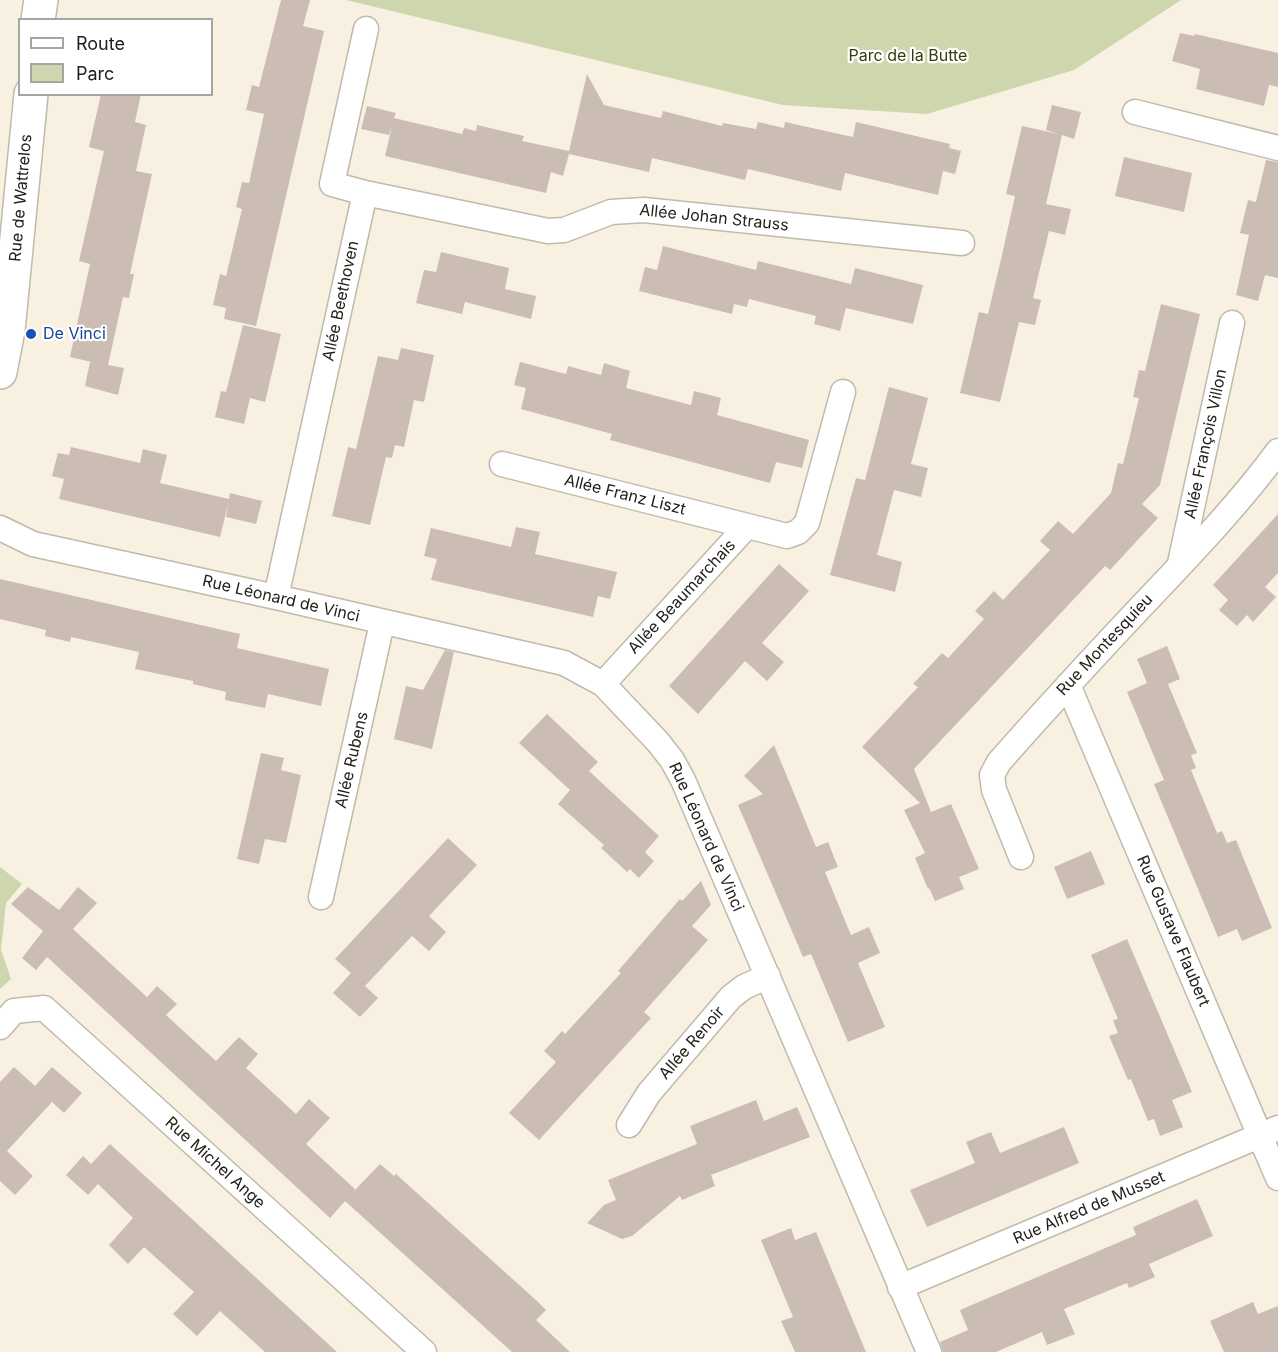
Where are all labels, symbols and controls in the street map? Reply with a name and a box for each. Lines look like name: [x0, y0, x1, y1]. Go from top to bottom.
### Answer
legend: [18, 18, 213, 96]
text: Route: [76, 33, 125, 54]
park label: Parc de la Butte: [849, 46, 967, 66]
text: Parc: [76, 63, 114, 84]
street label: Rue de Wattrelos: [6, 133, 36, 263]
street label: Allée Johan Strauss: [638, 201, 790, 235]
street label: Allée Beethoven: [319, 239, 363, 363]
place label: De Vinci: [43, 324, 106, 344]
marker: De Vinci: [24, 327, 38, 341]
street label: Allée François Villon: [1181, 367, 1231, 521]
street label: Allée Franz Liszt: [562, 471, 688, 519]
street label: Allée Beaumarchais: [624, 536, 740, 658]
street label: Rue Léonard de Vinci: [200, 572, 362, 626]
street label: Rue Montesquieu: [1053, 590, 1157, 700]
street label: Allée Rubens: [332, 710, 372, 810]
street label: Rue Léonard de Vinci: [664, 760, 748, 914]
street label: Rue Gustave Flaubert: [1132, 853, 1214, 1009]
street label: Allée Renoir: [655, 1003, 729, 1083]
street label: Rue Michel Ange: [161, 1113, 269, 1213]
street label: Rue Alfred de Musset: [1010, 1167, 1168, 1249]

